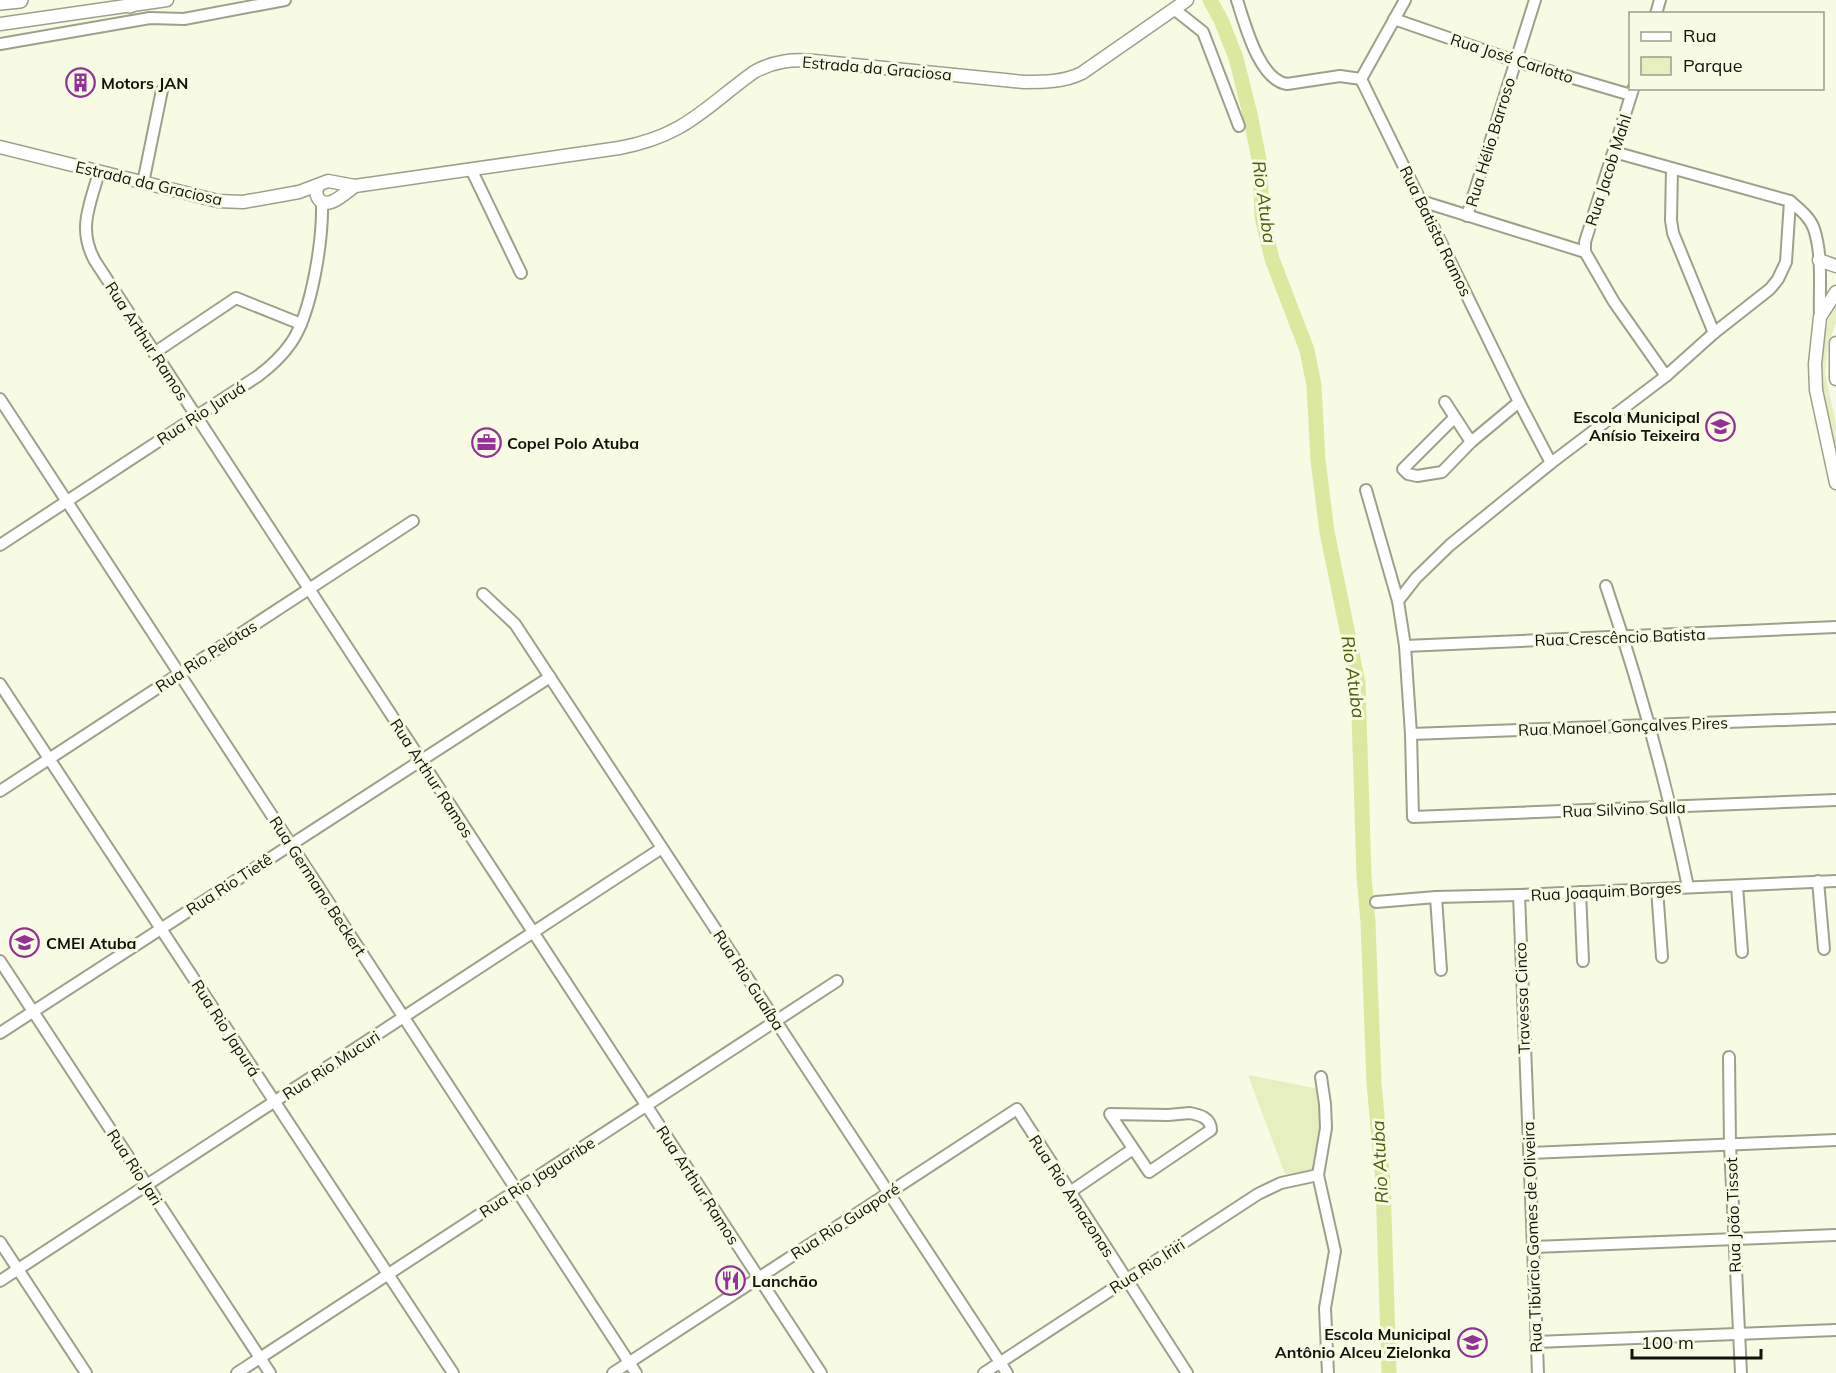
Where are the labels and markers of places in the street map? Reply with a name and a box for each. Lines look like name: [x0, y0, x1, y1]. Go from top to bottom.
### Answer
building icon: Motors JAN: [64, 67, 96, 99]
place label: Motors JAN: [101, 73, 188, 93]
place label: Escola Municipal Anísio Teixeira: [1573, 407, 1700, 445]
school or university icon: Escola Municipal Anísio Teixeira: [1705, 410, 1737, 442]
office icon: Copel Polo Atuba: [470, 427, 502, 459]
place label: Copel Polo Atuba: [507, 433, 639, 453]
school or university icon: CMEI Atuba: [9, 927, 41, 959]
place label: CMEI Atuba: [46, 933, 137, 953]
restaurant icon: Lanchão: [715, 1265, 747, 1297]
place label: Lanchão: [752, 1271, 818, 1291]
place label: Escola Municipal Antônio Alceu Zielonka: [1275, 1324, 1451, 1362]
school or university icon: Escola Municipal Antônio Alceu Zielonka: [1456, 1327, 1488, 1359]

